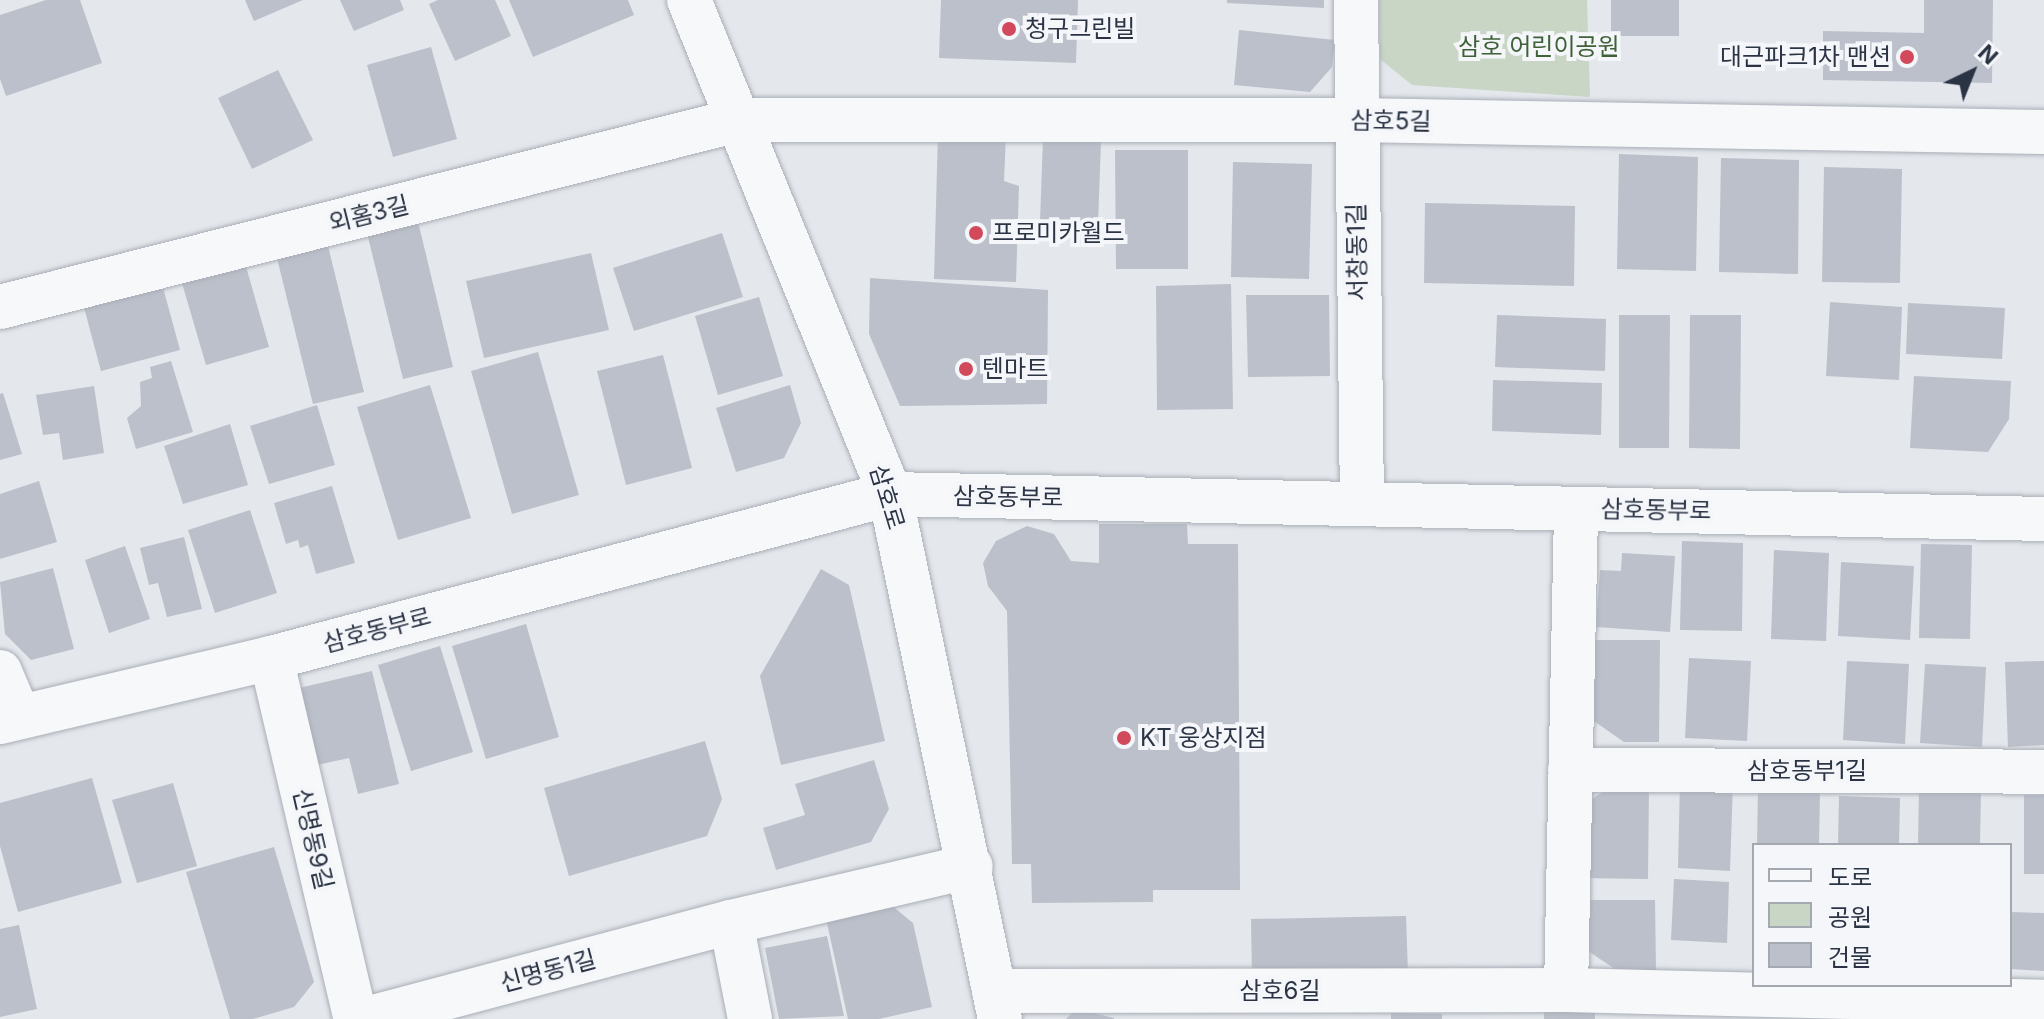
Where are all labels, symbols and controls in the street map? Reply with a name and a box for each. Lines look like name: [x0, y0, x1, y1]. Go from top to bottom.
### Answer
place label: 청구그린빌: [1025, 15, 1135, 43]
marker: 청구그린빌: [1000, 20, 1018, 38]
north arrow: [1932, 32, 2012, 112]
park label: 삼호 어린이공원: [1458, 33, 1620, 61]
text: N: [1973, 39, 2003, 70]
place label: 대근파크1차 맨션: [1720, 43, 1891, 71]
marker: 대근파크1차 맨션: [1898, 48, 1916, 66]
street label: 삼호5길: [1350, 106, 1432, 136]
street label: 외홈3길: [326, 190, 412, 238]
street label: 서창동1길: [1342, 203, 1372, 301]
place label: 프로미카월드: [992, 219, 1124, 247]
marker: 프로미카월드: [967, 224, 985, 242]
place label: 텐마트: [982, 355, 1048, 383]
marker: 텐마트: [957, 360, 975, 378]
street label: 삼호로: [864, 461, 910, 533]
street label: 삼호동부로: [953, 482, 1063, 512]
street label: 삼호동부로: [1601, 495, 1711, 525]
street label: 삼호동부로: [320, 602, 434, 658]
place label: KT 웅상지점: [1140, 724, 1267, 752]
marker: KT 웅상지점: [1115, 729, 1133, 747]
street label: 삼호동부1길: [1747, 757, 1867, 785]
street label: 신명동9길: [287, 785, 339, 893]
legend: [1752, 843, 2012, 987]
text: 도로: [1828, 863, 1872, 892]
text: 공원: [1828, 903, 1872, 932]
text: 건물: [1828, 943, 1872, 972]
street label: 신명동1길: [497, 944, 599, 998]
street label: 삼호6길: [1239, 977, 1321, 1005]

